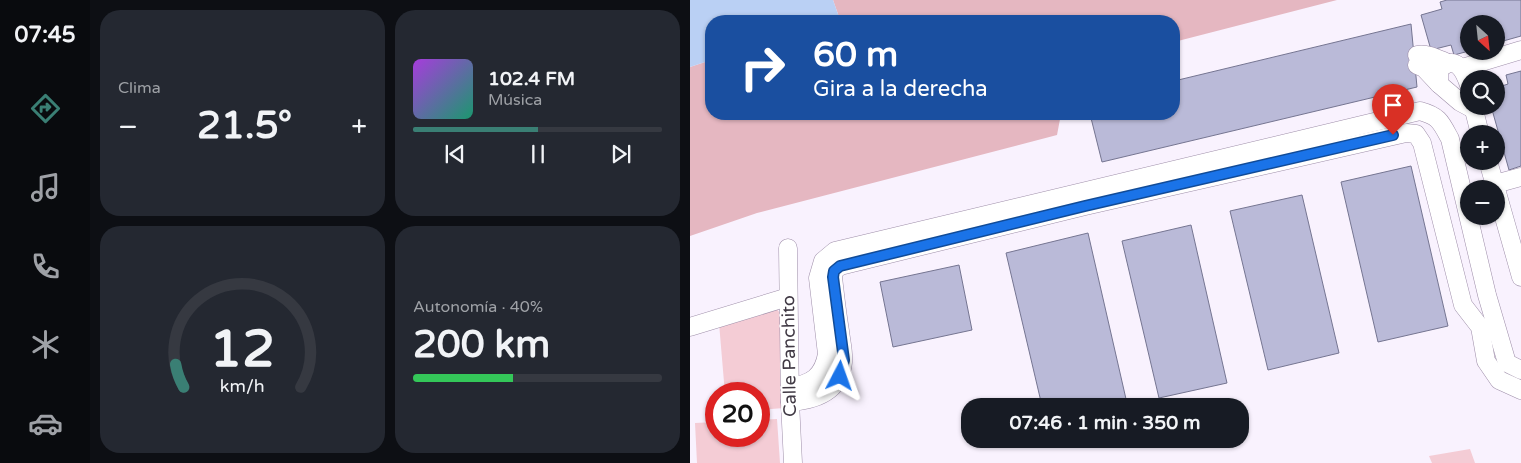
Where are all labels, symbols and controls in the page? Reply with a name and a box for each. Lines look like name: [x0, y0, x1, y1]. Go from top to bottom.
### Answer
north arrow: [1460, 15, 1505, 60]
map controls: [1460, 15, 1505, 225]
text: 07:45: [15, 22, 75, 48]
text: 60 m: [813, 34, 898, 76]
icon: right: [730, 35, 795, 100]
text: 102.4 FM: [488, 68, 575, 90]
button: search: [1460, 70, 1505, 115]
text: Gira a la derecha: [813, 76, 988, 102]
text: Clima: [118, 78, 161, 98]
pin: [1372, 84, 1414, 135]
text: Música: [488, 90, 542, 110]
icon: directions: [28, 91, 63, 126]
icon: arrive: [1379, 91, 1407, 119]
text: 21.5°: [197, 103, 292, 149]
text: −: [118, 110, 138, 144]
text: +: [351, 110, 367, 144]
button: +: [1460, 125, 1505, 170]
icon: previous: [441, 140, 469, 168]
icon: pause: [524, 140, 552, 168]
icon: next: [607, 140, 635, 168]
icon: music: [28, 170, 63, 205]
button: −: [1460, 180, 1505, 225]
icon: phone: [28, 249, 63, 284]
street label: Calle Panchito: [777, 295, 801, 417]
text: Autonomía · 40%: [413, 297, 543, 317]
text: 12: [210, 318, 275, 381]
text: 200 km: [413, 322, 550, 368]
icon: climate: [28, 327, 63, 362]
position arrow: [813, 349, 865, 401]
text: km/h: [220, 376, 265, 397]
speed limit sign: 20: [705, 382, 770, 447]
icon: car: [28, 406, 63, 441]
text: 07:46 · 1 min · 350 m: [1009, 412, 1201, 434]

